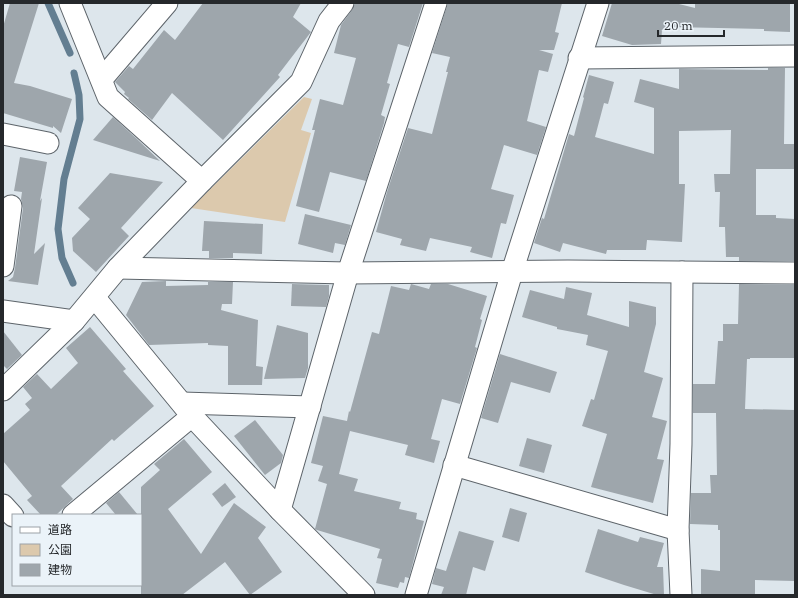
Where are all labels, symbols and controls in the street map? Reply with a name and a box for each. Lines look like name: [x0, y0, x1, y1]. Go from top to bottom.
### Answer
scale bar: [658, 12, 724, 38]
text: 20 m: [664, 18, 693, 33]
legend: [12, 514, 142, 586]
text: 道路: [48, 522, 72, 537]
text: 公園: [48, 542, 72, 557]
text: 建物: [48, 562, 72, 577]

